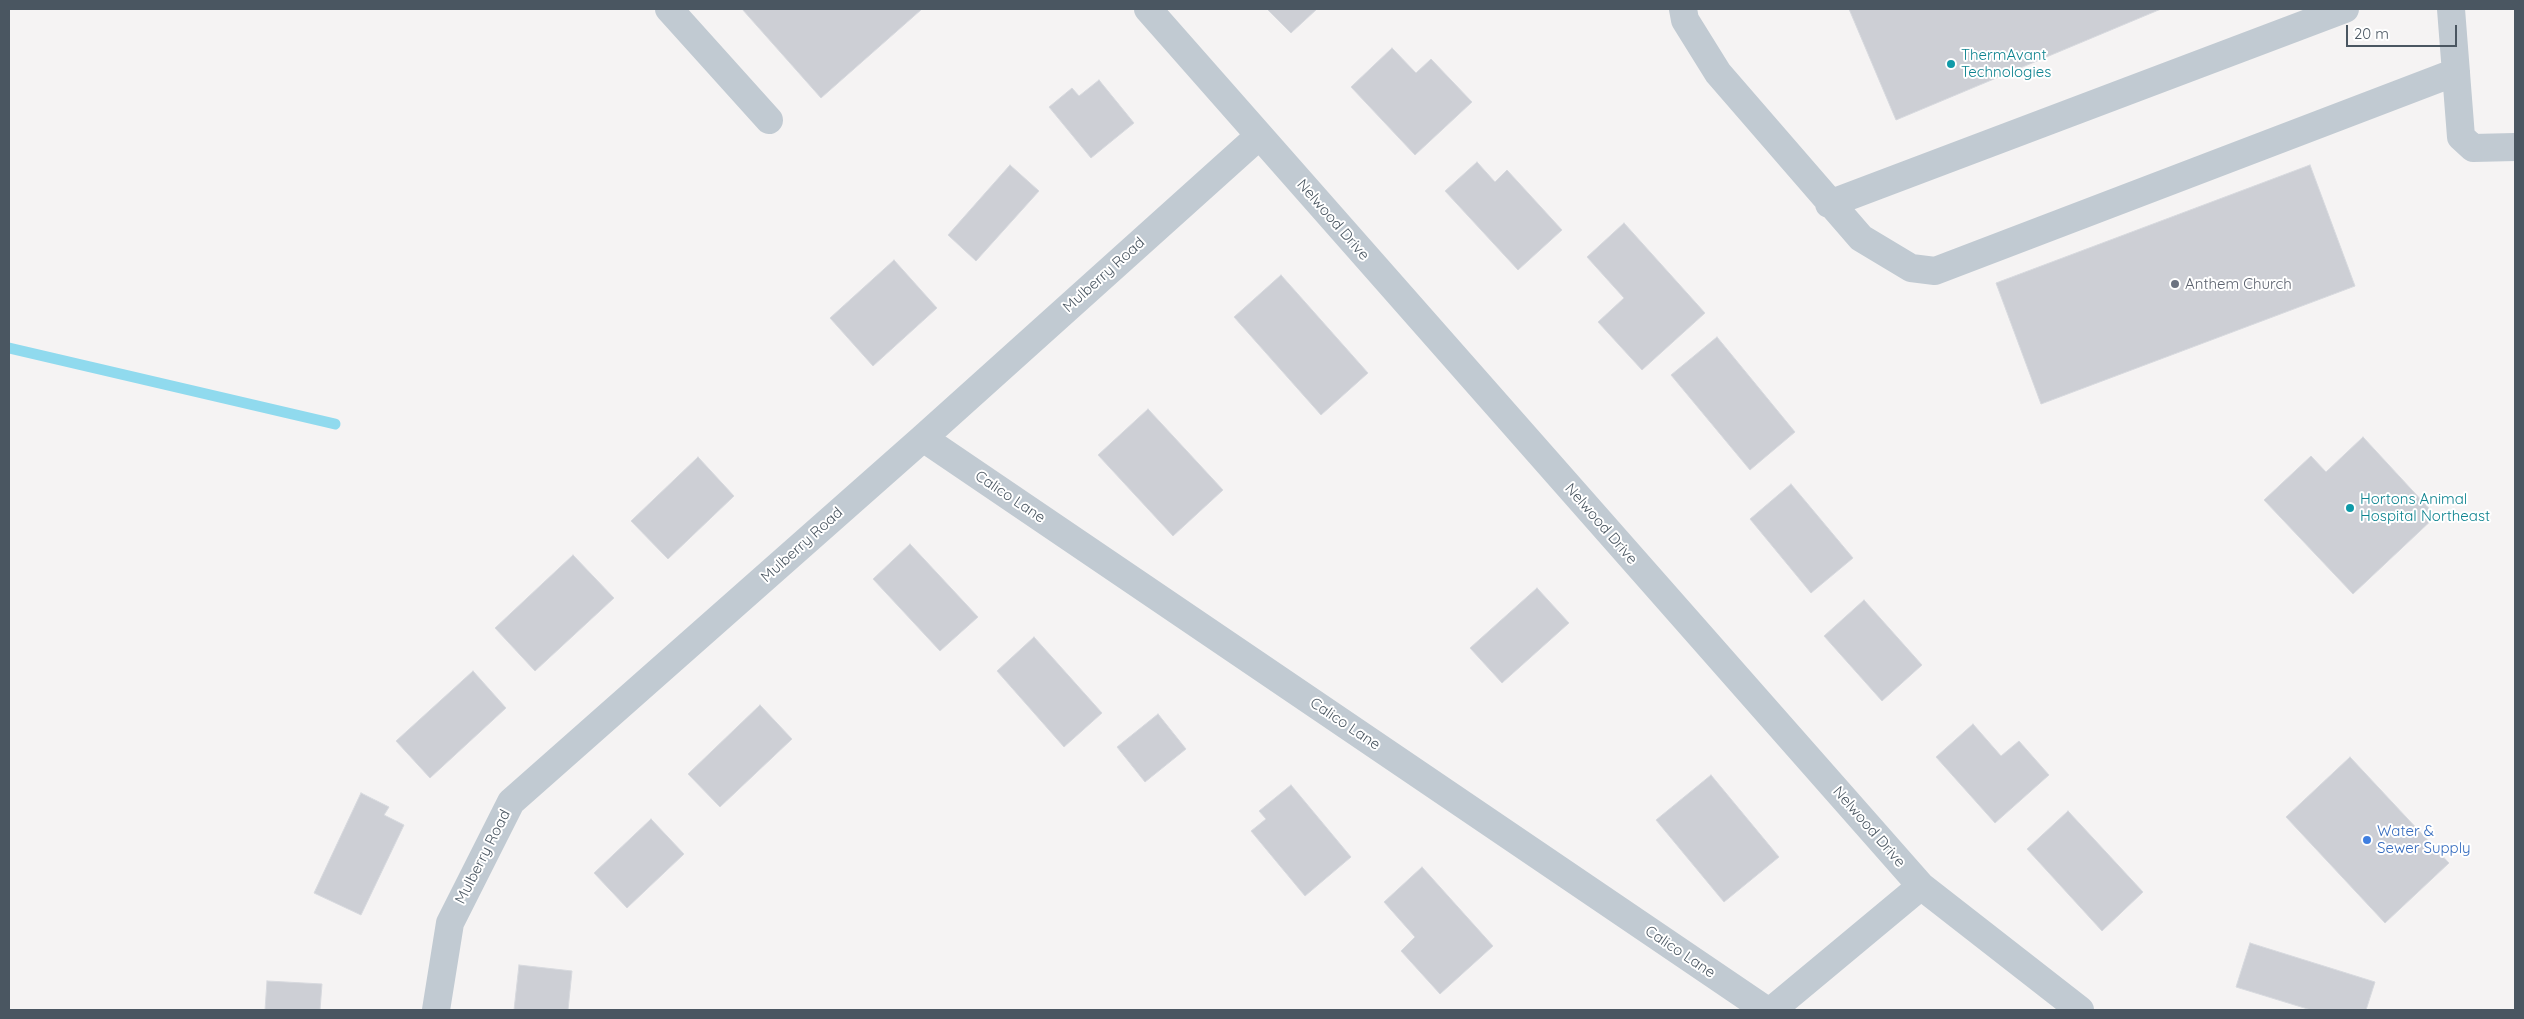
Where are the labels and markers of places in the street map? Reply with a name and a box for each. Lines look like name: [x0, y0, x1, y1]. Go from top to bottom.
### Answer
place label: ThermAvant Technologies: [1961, 46, 2051, 81]
marker: ThermAvant Technologies: [1945, 58, 1957, 70]
place label: Anthem Church: [2185, 275, 2292, 293]
marker: Anthem Church: [2169, 278, 2181, 290]
place label: Hortons Animal Hospital Northeast: [2360, 490, 2490, 525]
marker: Hortons Animal Hospital Northeast: [2344, 502, 2356, 514]
place label: Water & Sewer Supply: [2377, 822, 2470, 857]
marker: Water & Sewer Supply: [2361, 834, 2373, 846]

